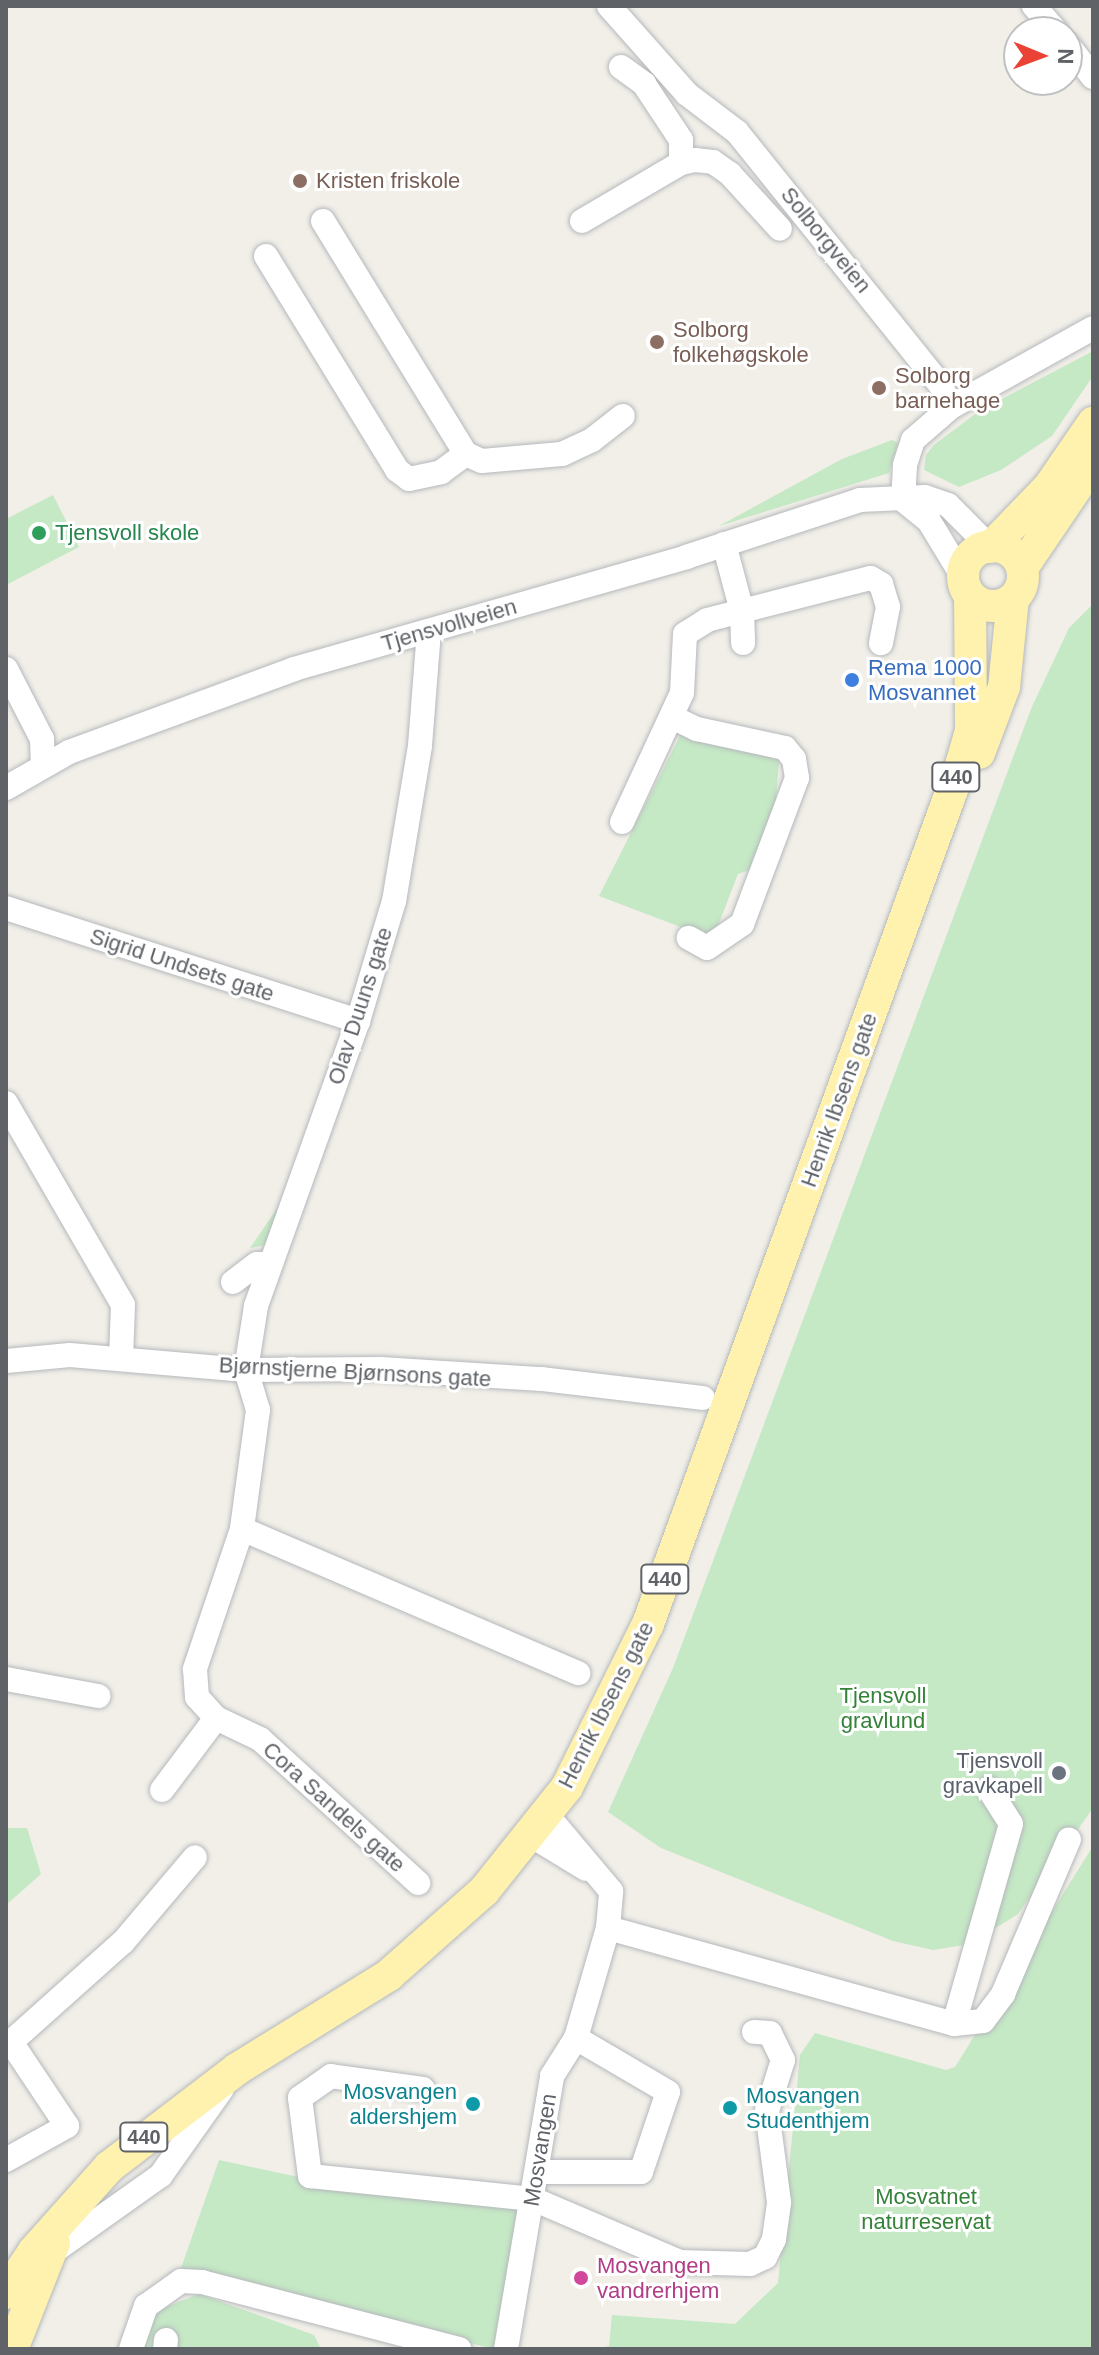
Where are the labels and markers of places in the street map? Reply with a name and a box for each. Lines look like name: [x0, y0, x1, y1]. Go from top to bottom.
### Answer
place label: Kristen friskole: [316, 168, 460, 194]
marker: Kristen friskole: [291, 172, 309, 190]
place label: Solborg folkehøgskole: [673, 316, 809, 368]
marker: Solborg folkehøgskole: [648, 333, 666, 351]
place label: Solborg barnehage: [895, 362, 1000, 414]
marker: Solborg barnehage: [870, 379, 888, 397]
place label: Tjensvoll skole: [55, 520, 199, 546]
marker: Tjensvoll skole: [30, 524, 48, 542]
place label: Rema 1000 Mosvannet: [868, 654, 982, 706]
marker: Rema 1000 Mosvannet: [843, 671, 861, 689]
place label: Tjensvoll gravkapell: [943, 1747, 1043, 1798]
marker: Tjensvoll gravkapell: [1050, 1764, 1068, 1782]
place label: Mosvangen aldershjem: [343, 2078, 457, 2130]
place label: Mosvangen Studenthjem: [746, 2082, 870, 2134]
marker: Mosvangen aldershjem: [464, 2095, 482, 2113]
marker: Mosvangen Studenthjem: [721, 2099, 739, 2117]
place label: Mosvangen vandrerhjem: [597, 2252, 719, 2304]
marker: Mosvangen vandrerhjem: [572, 2269, 590, 2287]

